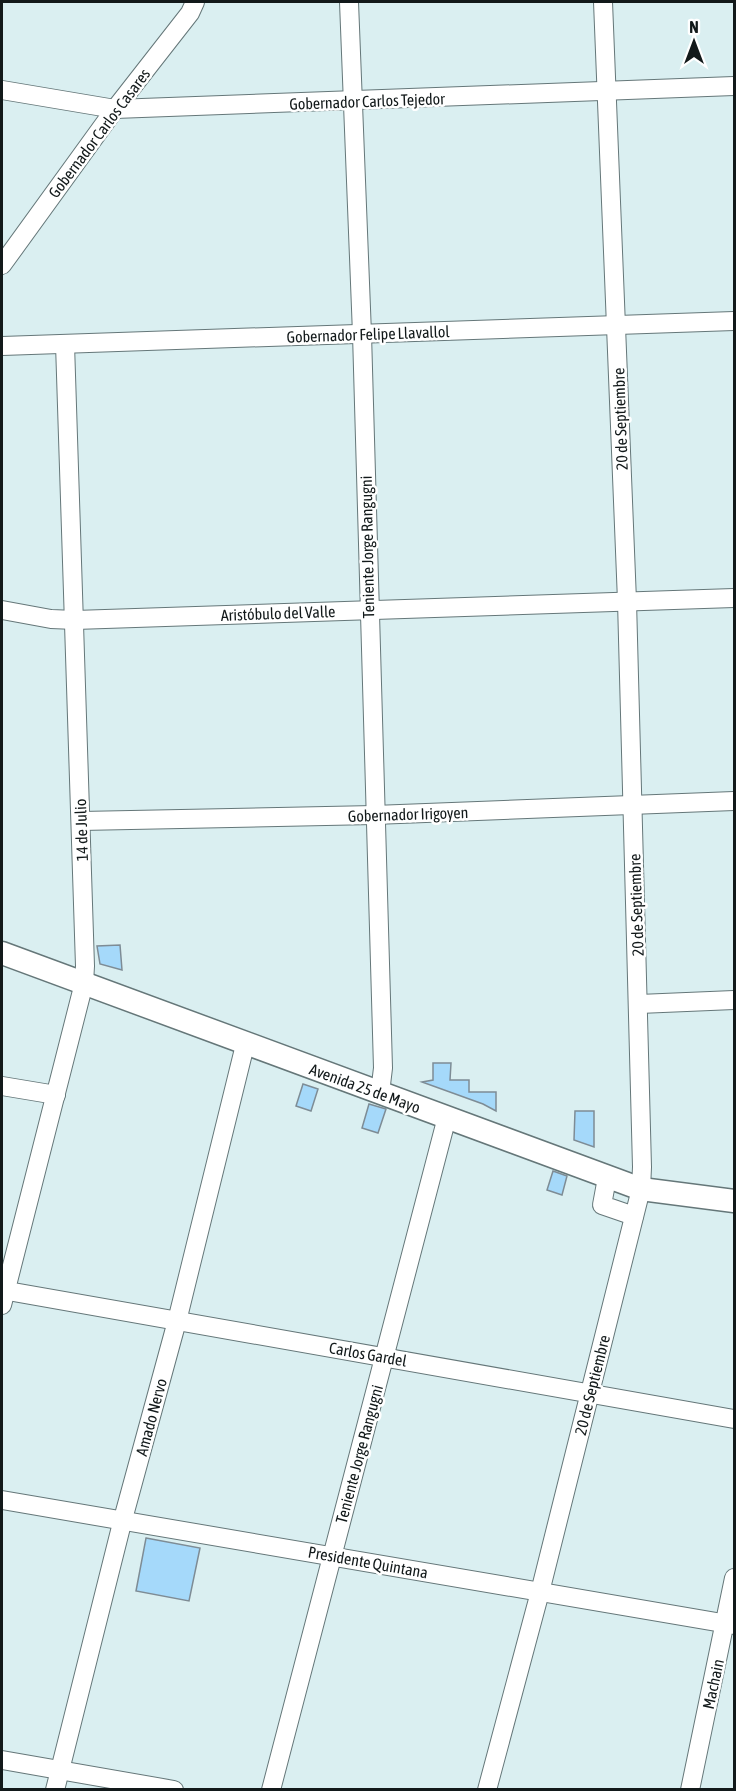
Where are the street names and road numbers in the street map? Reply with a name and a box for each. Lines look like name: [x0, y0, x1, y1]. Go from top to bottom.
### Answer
street label: Gobernador Carlos Casares: [45, 65, 154, 201]
street label: Gobernador Carlos Tejedor: [289, 89, 445, 114]
street label: Gobernador Felipe Llavallol: [286, 322, 451, 347]
street label: 20 de Septiembre: [609, 367, 632, 471]
street label: Teniente Jorge Rangugni: [357, 475, 378, 619]
street label: Aristóbulo del Valle: [220, 602, 336, 624]
street label: 14 de Julio: [71, 798, 91, 862]
street label: Gobernador Irigoyen: [347, 803, 469, 826]
street label: 20 de Septiembre: [625, 853, 648, 957]
street label: Avenida 25 de Mayo: [307, 1060, 423, 1117]
street label: 20 de Septiembre: [571, 1333, 614, 1437]
street label: Carlos Gardel: [328, 1338, 409, 1370]
street label: Amado Nervo: [132, 1376, 170, 1458]
street label: Teniente Jorge Rangugni: [332, 1383, 387, 1526]
street label: Presidente Quintana: [307, 1543, 429, 1581]
street label: Machain: [699, 1657, 727, 1711]

